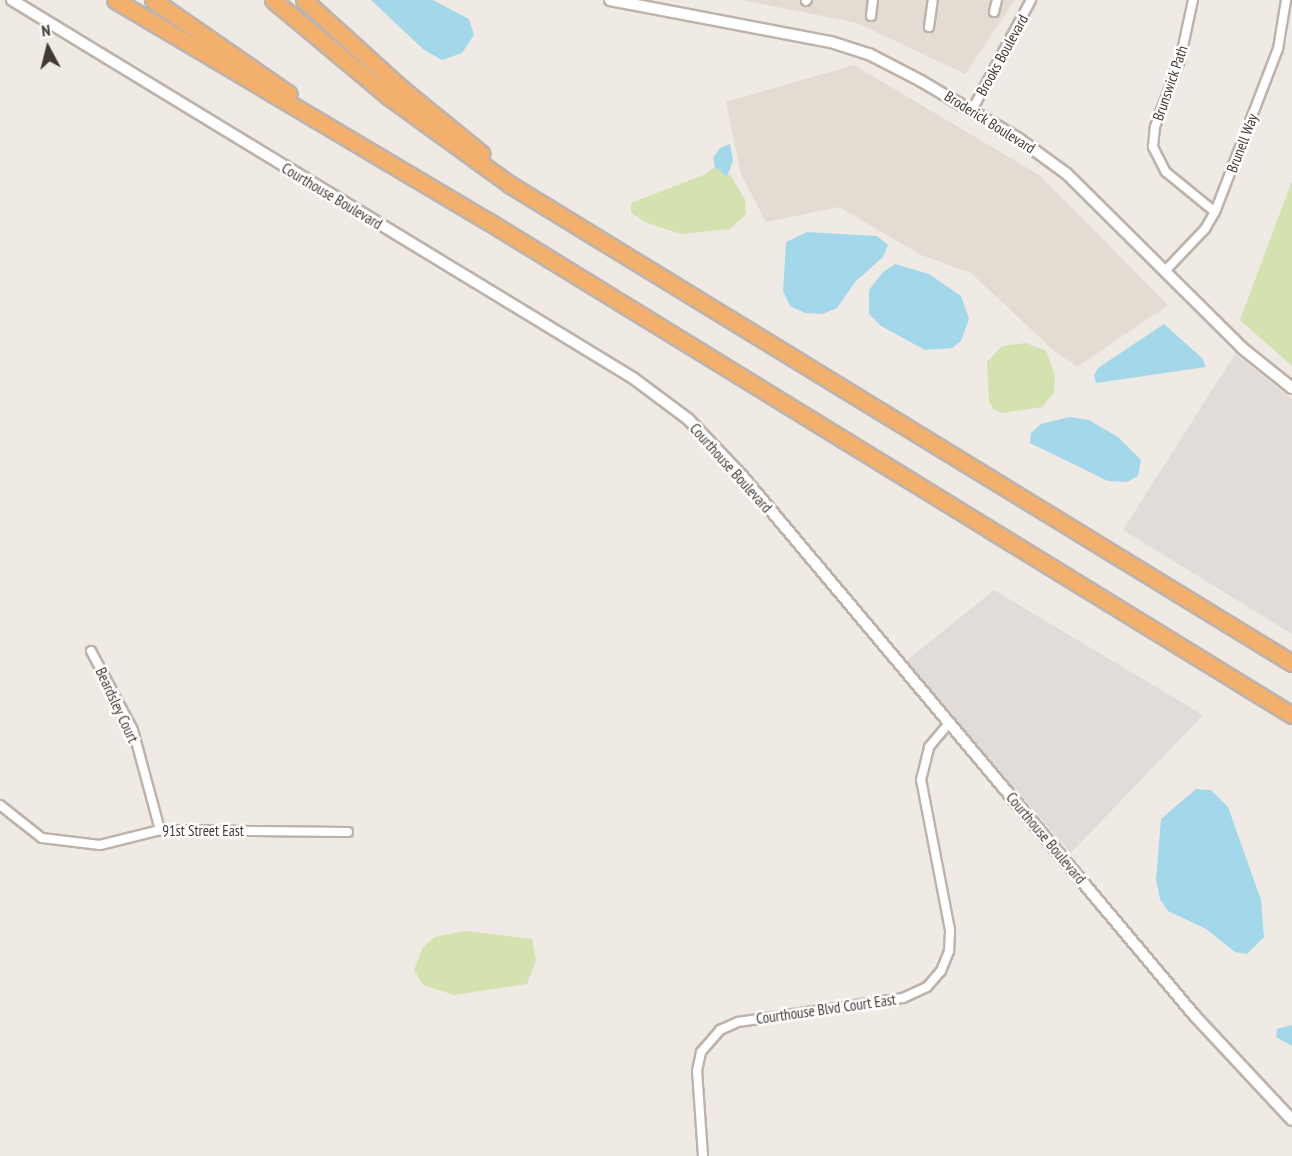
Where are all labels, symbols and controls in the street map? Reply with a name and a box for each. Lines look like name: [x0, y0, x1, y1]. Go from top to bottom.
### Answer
street label: Brooks Boulevard: [972, 11, 1032, 99]
north arrow: [18, 18, 78, 78]
text: N: [40, 20, 51, 41]
street label: Brunswick Path: [1149, 43, 1191, 123]
street label: Broderick Boulevard: [941, 87, 1039, 157]
street label: Brunell Way: [1223, 111, 1261, 175]
street label: Courthouse Boulevard: [279, 159, 385, 233]
street label: Courthouse Boulevard: [686, 420, 776, 516]
street label: Beardsley Court: [92, 664, 142, 746]
street label: Courthouse Boulevard: [1002, 789, 1090, 887]
street label: 91st Street East: [162, 822, 244, 840]
street label: Courthouse Blvd Court East: [755, 990, 897, 1028]

